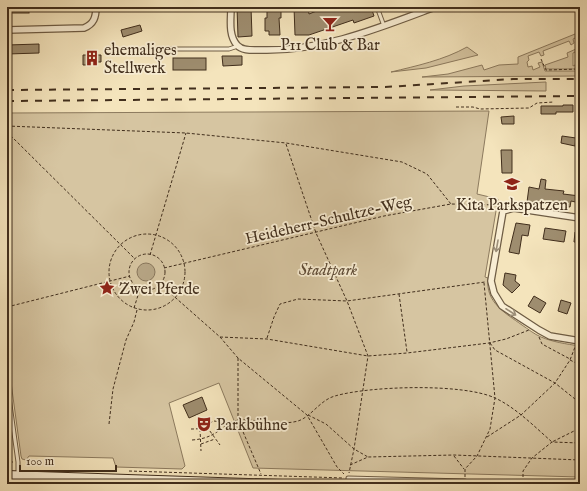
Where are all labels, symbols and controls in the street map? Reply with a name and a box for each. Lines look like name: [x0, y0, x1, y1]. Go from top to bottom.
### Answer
bar icon: P11 Club & Bar: [321, 15, 339, 33]
place label: P11 Club & Bar: [280, 36, 380, 56]
place label: ehemaliges Stellwerk: [104, 41, 177, 79]
building icon: ehemaliges Stellwerk: [83, 49, 101, 67]
school or university icon: Kita Parkspatzen: [503, 175, 521, 193]
street label: Heideherr-Schultze-Weg: [243, 192, 414, 250]
place label: Kita Parkspatzen: [456, 196, 569, 216]
one-way arrow: [493, 239, 501, 252]
park label: Stadtpark: [299, 261, 358, 281]
place icon: Zwei Pferde: [98, 279, 116, 297]
place label: Zwei Pferde: [119, 280, 200, 300]
one-way arrow: [506, 308, 517, 316]
theatre icon: Parkbühne: [195, 415, 213, 433]
place label: Parkbühne: [216, 416, 288, 436]
scale bar: [20, 447, 116, 473]
text: 100 m: [26, 454, 54, 469]

